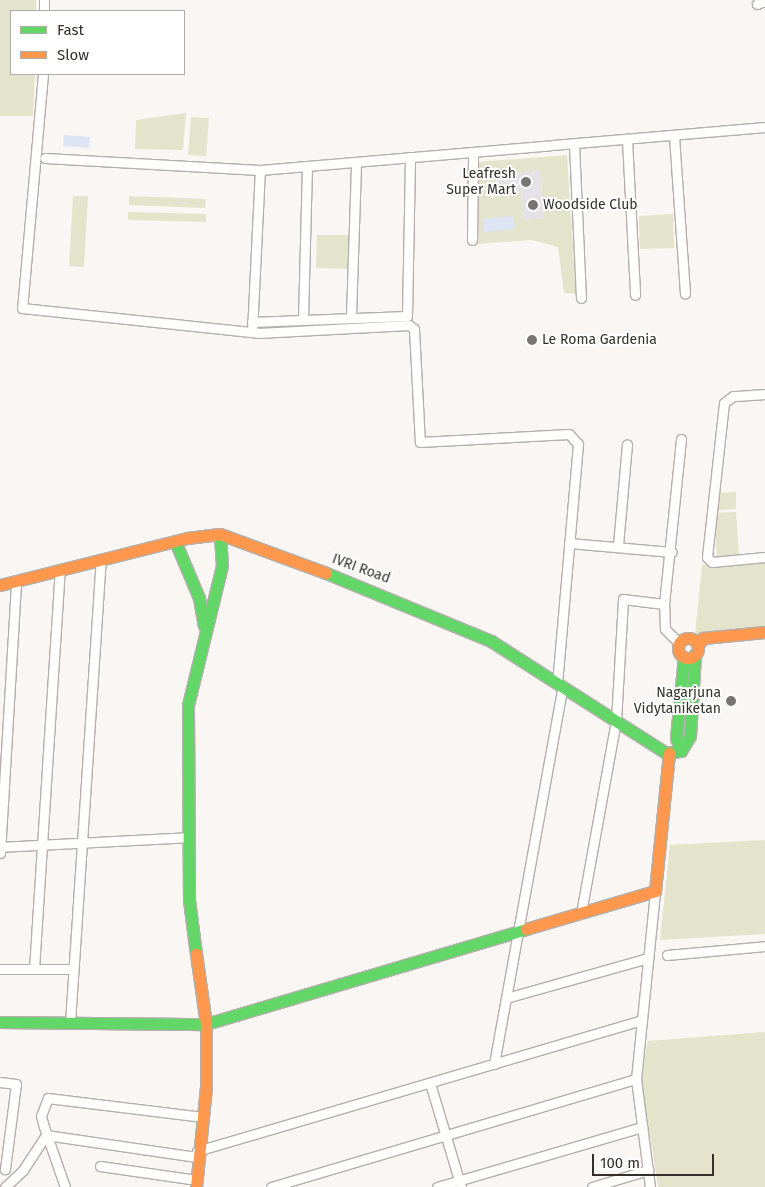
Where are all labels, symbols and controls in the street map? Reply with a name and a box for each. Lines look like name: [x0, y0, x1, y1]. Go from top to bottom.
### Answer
legend: [10, 10, 185, 75]
text: Fast: [57, 21, 84, 39]
text: Slow: [57, 46, 89, 64]
place label: Leafresh Super Mart: [446, 166, 516, 198]
marker: Leafresh Super Mart: [520, 176, 532, 188]
place label: Woodside Club: [543, 197, 638, 213]
marker: Woodside Club: [527, 199, 539, 211]
place label: Le Roma Gardenia: [542, 332, 657, 348]
marker: Le Roma Gardenia: [526, 334, 538, 346]
street label: IVRI Road: [330, 551, 392, 587]
place label: Nagarjuna Vidytaniketan: [634, 685, 721, 718]
marker: Nagarjuna Vidytaniketan: [725, 695, 737, 707]
scale bar: [595, 1144, 718, 1176]
text: 100 m: [600, 1154, 640, 1172]

